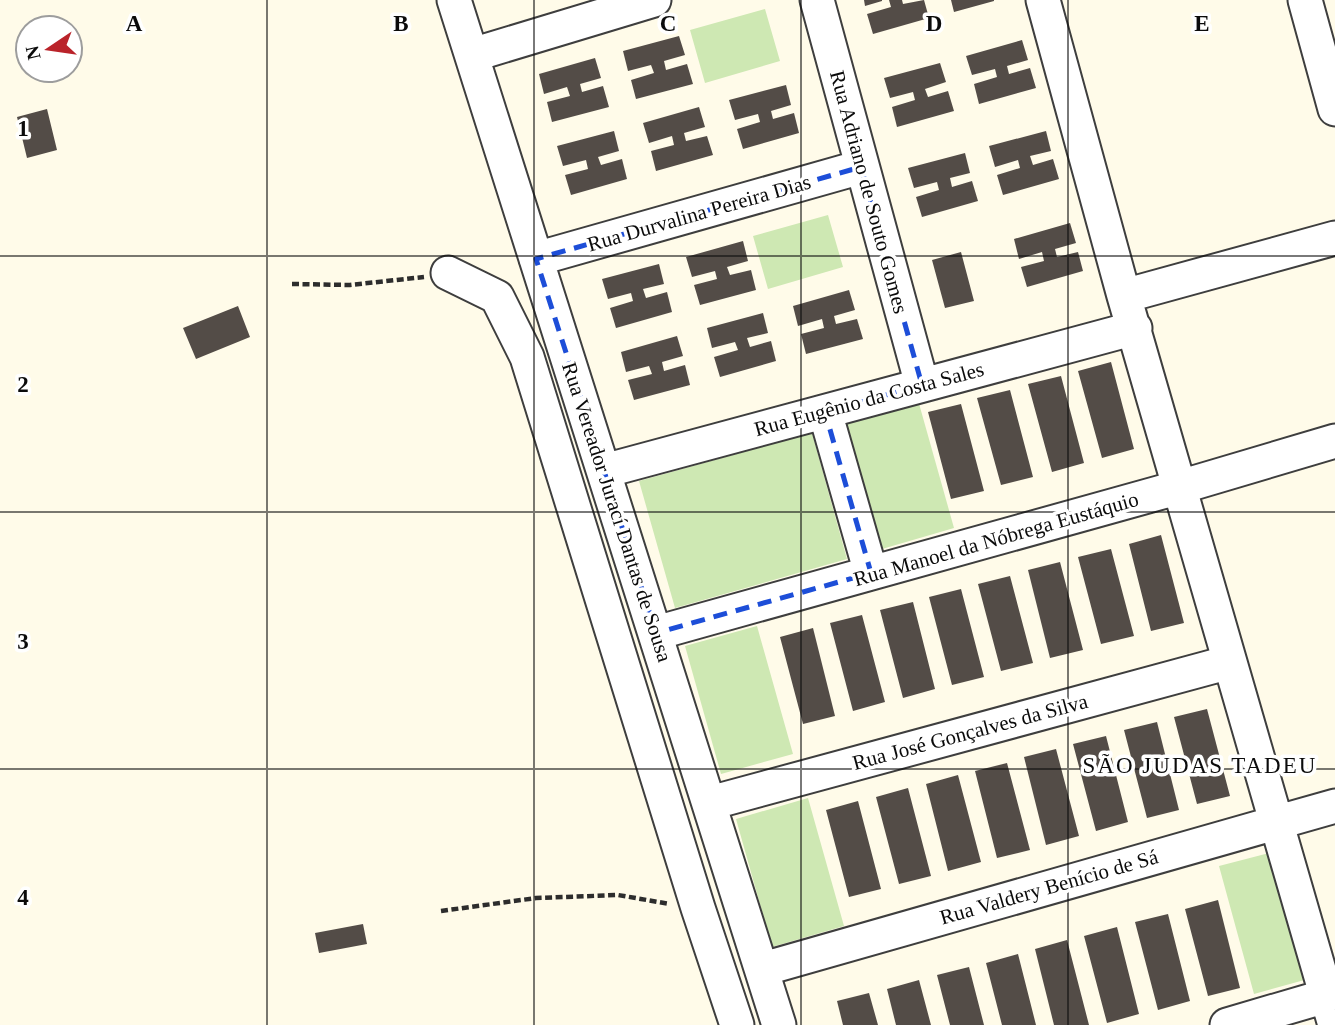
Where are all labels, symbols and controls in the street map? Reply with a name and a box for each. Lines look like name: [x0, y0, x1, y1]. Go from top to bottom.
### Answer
text: A: [126, 11, 143, 36]
text: B: [393, 11, 409, 36]
text: C: [660, 11, 676, 36]
text: D: [926, 11, 942, 36]
text: E: [1194, 11, 1210, 36]
north arrow: [14, 14, 84, 84]
text: N: [21, 43, 45, 62]
street label: Rua Adriano de Souto Gomes: [825, 68, 913, 316]
text: 1: [17, 116, 29, 141]
street label: Rua Durvalina Pereira Dias: [584, 170, 814, 256]
street label: Rua Eugênio da Costa Sales: [752, 357, 986, 441]
street label: Rua Vereador Jurací Dantas de Sousa: [557, 359, 677, 666]
text: 2: [17, 372, 29, 397]
street label: Rua Manoel da Nóbrega Eustáquio: [851, 487, 1141, 591]
text: 3: [17, 629, 29, 654]
street label: Rua José Gonçalves da Silva: [850, 689, 1091, 775]
district label: SÃO JUDAS TADEU: [1083, 753, 1317, 778]
street label: Rua Valdery Benício de Sá: [937, 844, 1162, 930]
text: 4: [17, 885, 29, 910]

